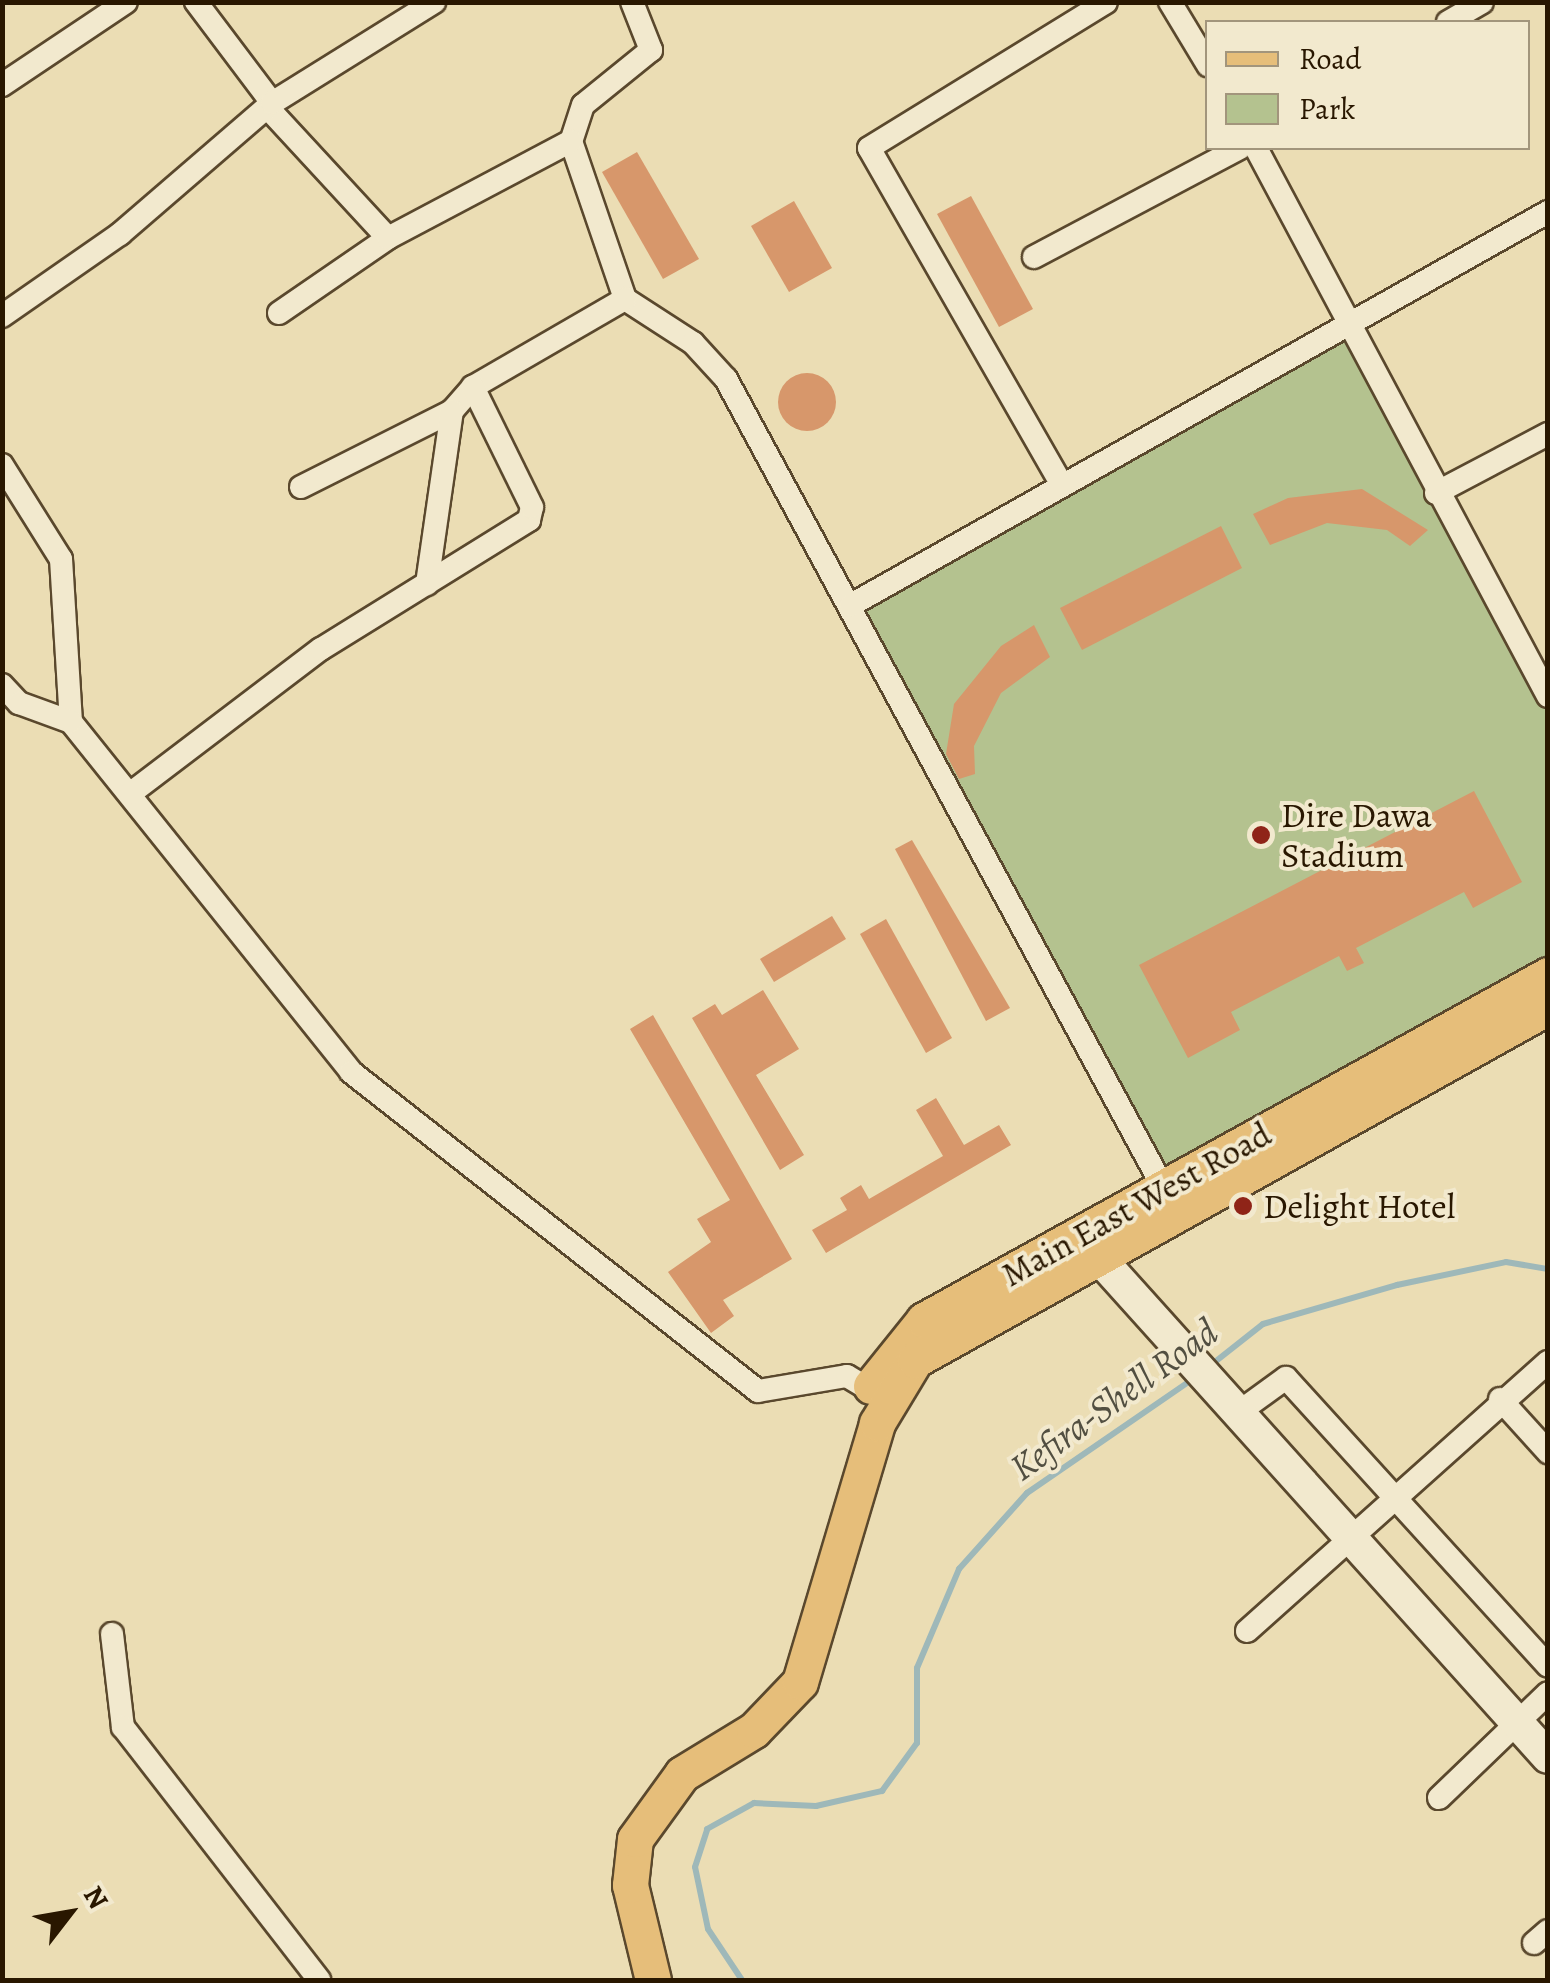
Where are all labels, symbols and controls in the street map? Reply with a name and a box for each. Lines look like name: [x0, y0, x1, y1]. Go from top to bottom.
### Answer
legend: [1205, 20, 1530, 150]
text: Road: [1299, 39, 1361, 79]
text: Park: [1299, 89, 1355, 129]
place label: Dire Dawa Stadium: [1281, 794, 1432, 876]
marker: Dire Dawa Stadium: [1250, 824, 1272, 846]
street label: Main East West Road: [994, 1113, 1278, 1295]
place label: Delight Hotel: [1263, 1185, 1455, 1227]
marker: Delight Hotel: [1232, 1195, 1254, 1217]
water label: Kefira-Shell Road: [1001, 1309, 1227, 1491]
north arrow: [20, 1863, 120, 1963]
text: N: [74, 1879, 117, 1916]

